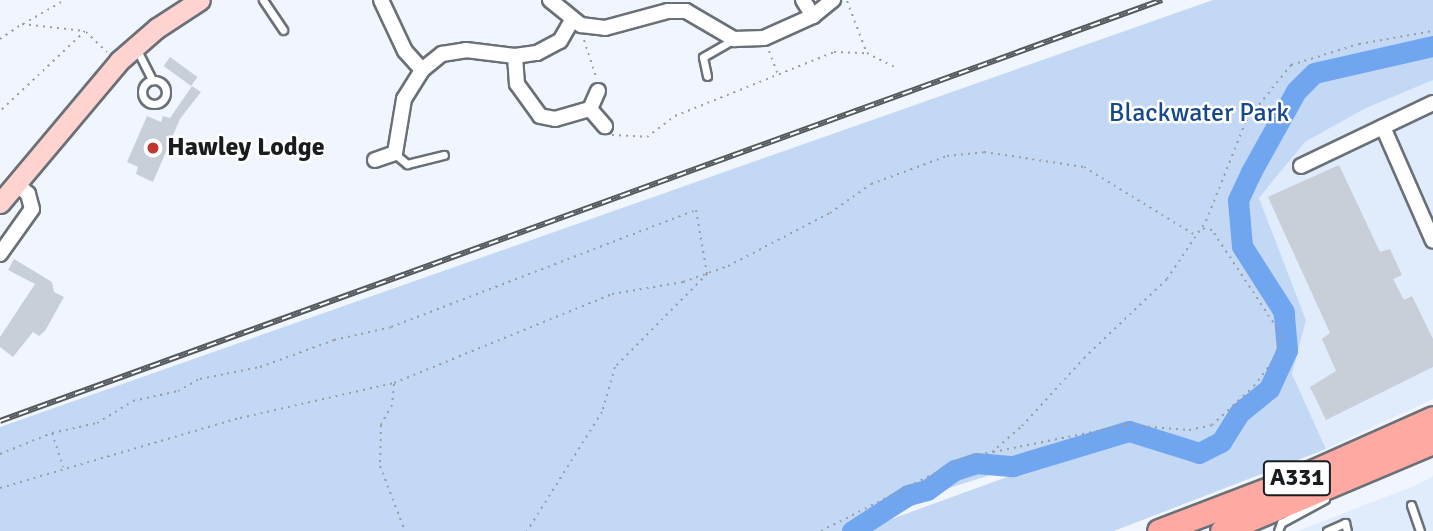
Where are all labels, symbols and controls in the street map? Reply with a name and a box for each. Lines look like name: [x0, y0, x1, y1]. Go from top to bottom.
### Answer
park label: Blackwater Park: [1109, 98, 1289, 130]
place label: Hawley Lodge: [167, 132, 325, 164]
marker: Hawley Lodge: [145, 140, 161, 156]
road number: A331: [1262, 458, 1332, 499]

